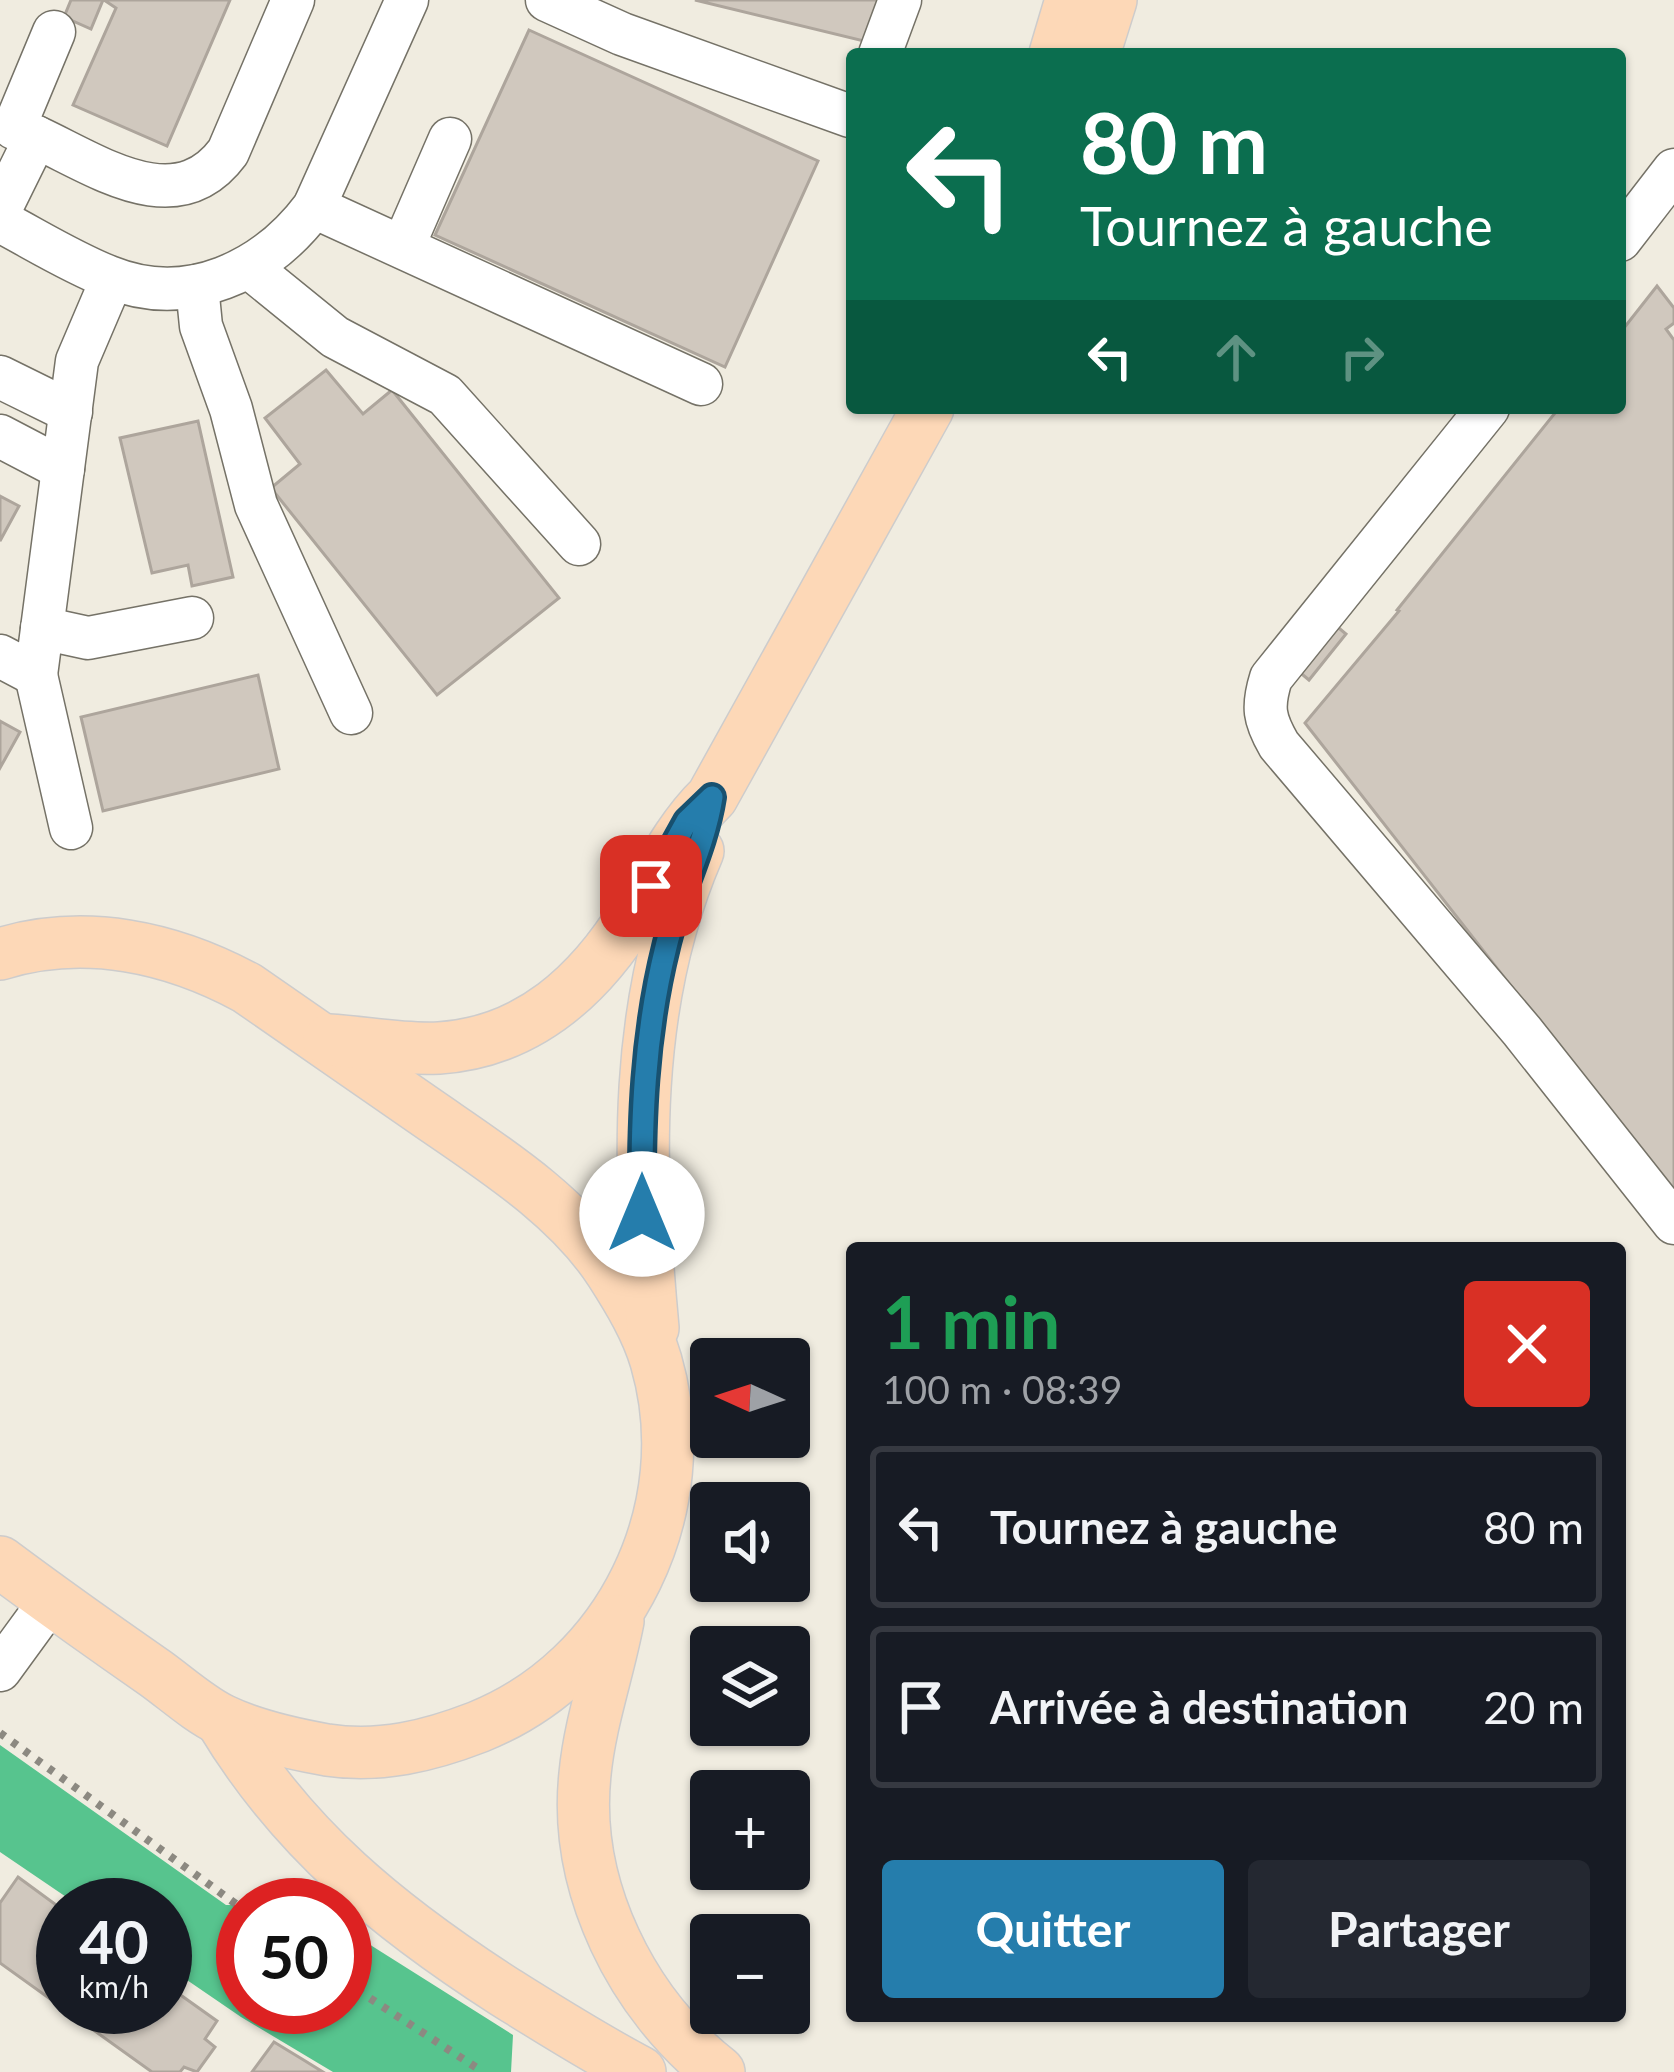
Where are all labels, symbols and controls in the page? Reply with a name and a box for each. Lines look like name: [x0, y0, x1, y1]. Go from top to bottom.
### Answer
text: 80 m: [1080, 91, 1268, 192]
icon: left: [882, 96, 1038, 252]
text: Tournez à gauche: [1080, 193, 1493, 258]
icon: left: [1077, 324, 1143, 390]
icon: ahead: [1203, 324, 1269, 390]
icon: right: [1329, 324, 1395, 390]
pin: [600, 835, 702, 937]
icon: arrive: [618, 853, 684, 919]
position arrow: [579, 1151, 705, 1277]
text: 1 min: [882, 1278, 1060, 1364]
button: close: [1464, 1281, 1590, 1407]
north arrow: [690, 1338, 810, 1458]
map controls: [690, 1338, 810, 2034]
text: 100 m · 08:39: [882, 1366, 1122, 1412]
button: sound: [690, 1482, 810, 1602]
icon: left: [888, 1494, 954, 1560]
text: Tournez à gauche: [990, 1500, 1337, 1554]
text: 80 m: [1483, 1500, 1584, 1554]
button: layers: [690, 1626, 810, 1746]
icon: arrive: [888, 1674, 954, 1740]
text: Arrivée à destination: [990, 1680, 1408, 1734]
text: 20 m: [1483, 1680, 1584, 1734]
button: +: [690, 1770, 810, 1890]
button: Quitter: [882, 1860, 1224, 1998]
button: Partager: [1248, 1860, 1590, 1998]
speed limit sign: 50: [216, 1878, 372, 2034]
text: 40: [79, 1905, 149, 1977]
button: −: [690, 1914, 810, 2034]
text: km/h: [79, 1968, 149, 2004]

